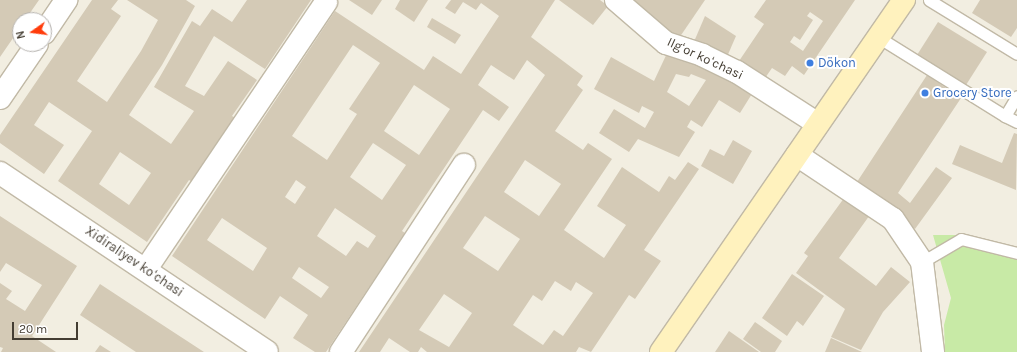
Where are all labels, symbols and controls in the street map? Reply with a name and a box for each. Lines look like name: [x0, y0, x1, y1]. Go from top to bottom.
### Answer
north arrow: [12, 12, 52, 52]
text: N: [14, 29, 28, 40]
street label: Ilgʻor koʻchasi: [664, 35, 746, 83]
place label: Dökon: [818, 55, 856, 71]
marker: Dökon: [805, 58, 815, 68]
place label: Grocery Store: [933, 85, 1012, 101]
marker: Grocery Store: [920, 88, 930, 98]
street label: Xidiraliyev koʻchasi: [82, 223, 186, 301]
scale bar: [14, 314, 80, 340]
text: 20 m: [19, 322, 47, 336]

